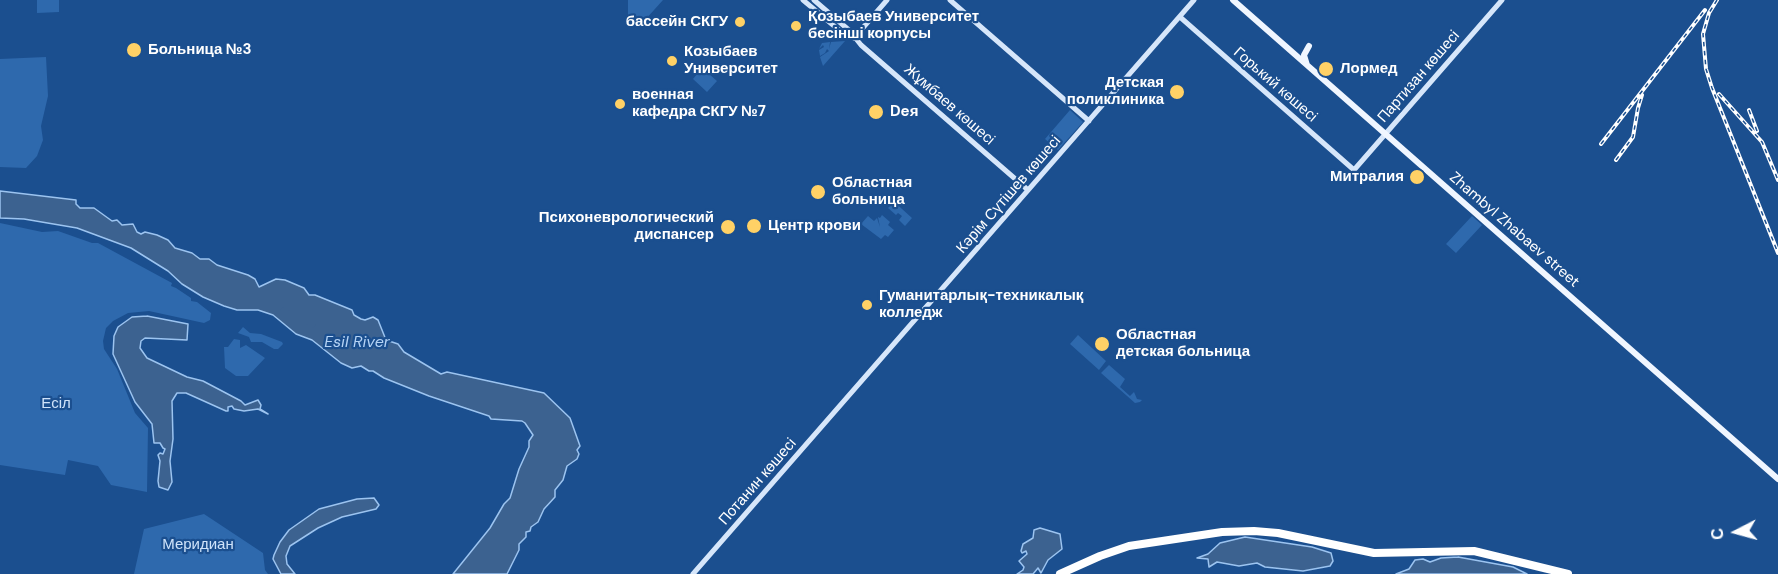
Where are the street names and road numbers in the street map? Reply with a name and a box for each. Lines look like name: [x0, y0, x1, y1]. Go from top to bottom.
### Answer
street label: Партизан көшесі: [1374, 27, 1464, 127]
street label: Горький көшесі: [1229, 44, 1321, 126]
street label: Жұмбаев көшесі: [900, 61, 998, 149]
street label: Кәрім Сүтішев көшесі: [953, 132, 1065, 258]
street label: Zhambyl Zhabaev street: [1445, 169, 1583, 291]
street label: Потанин көшесі: [715, 435, 801, 529]

